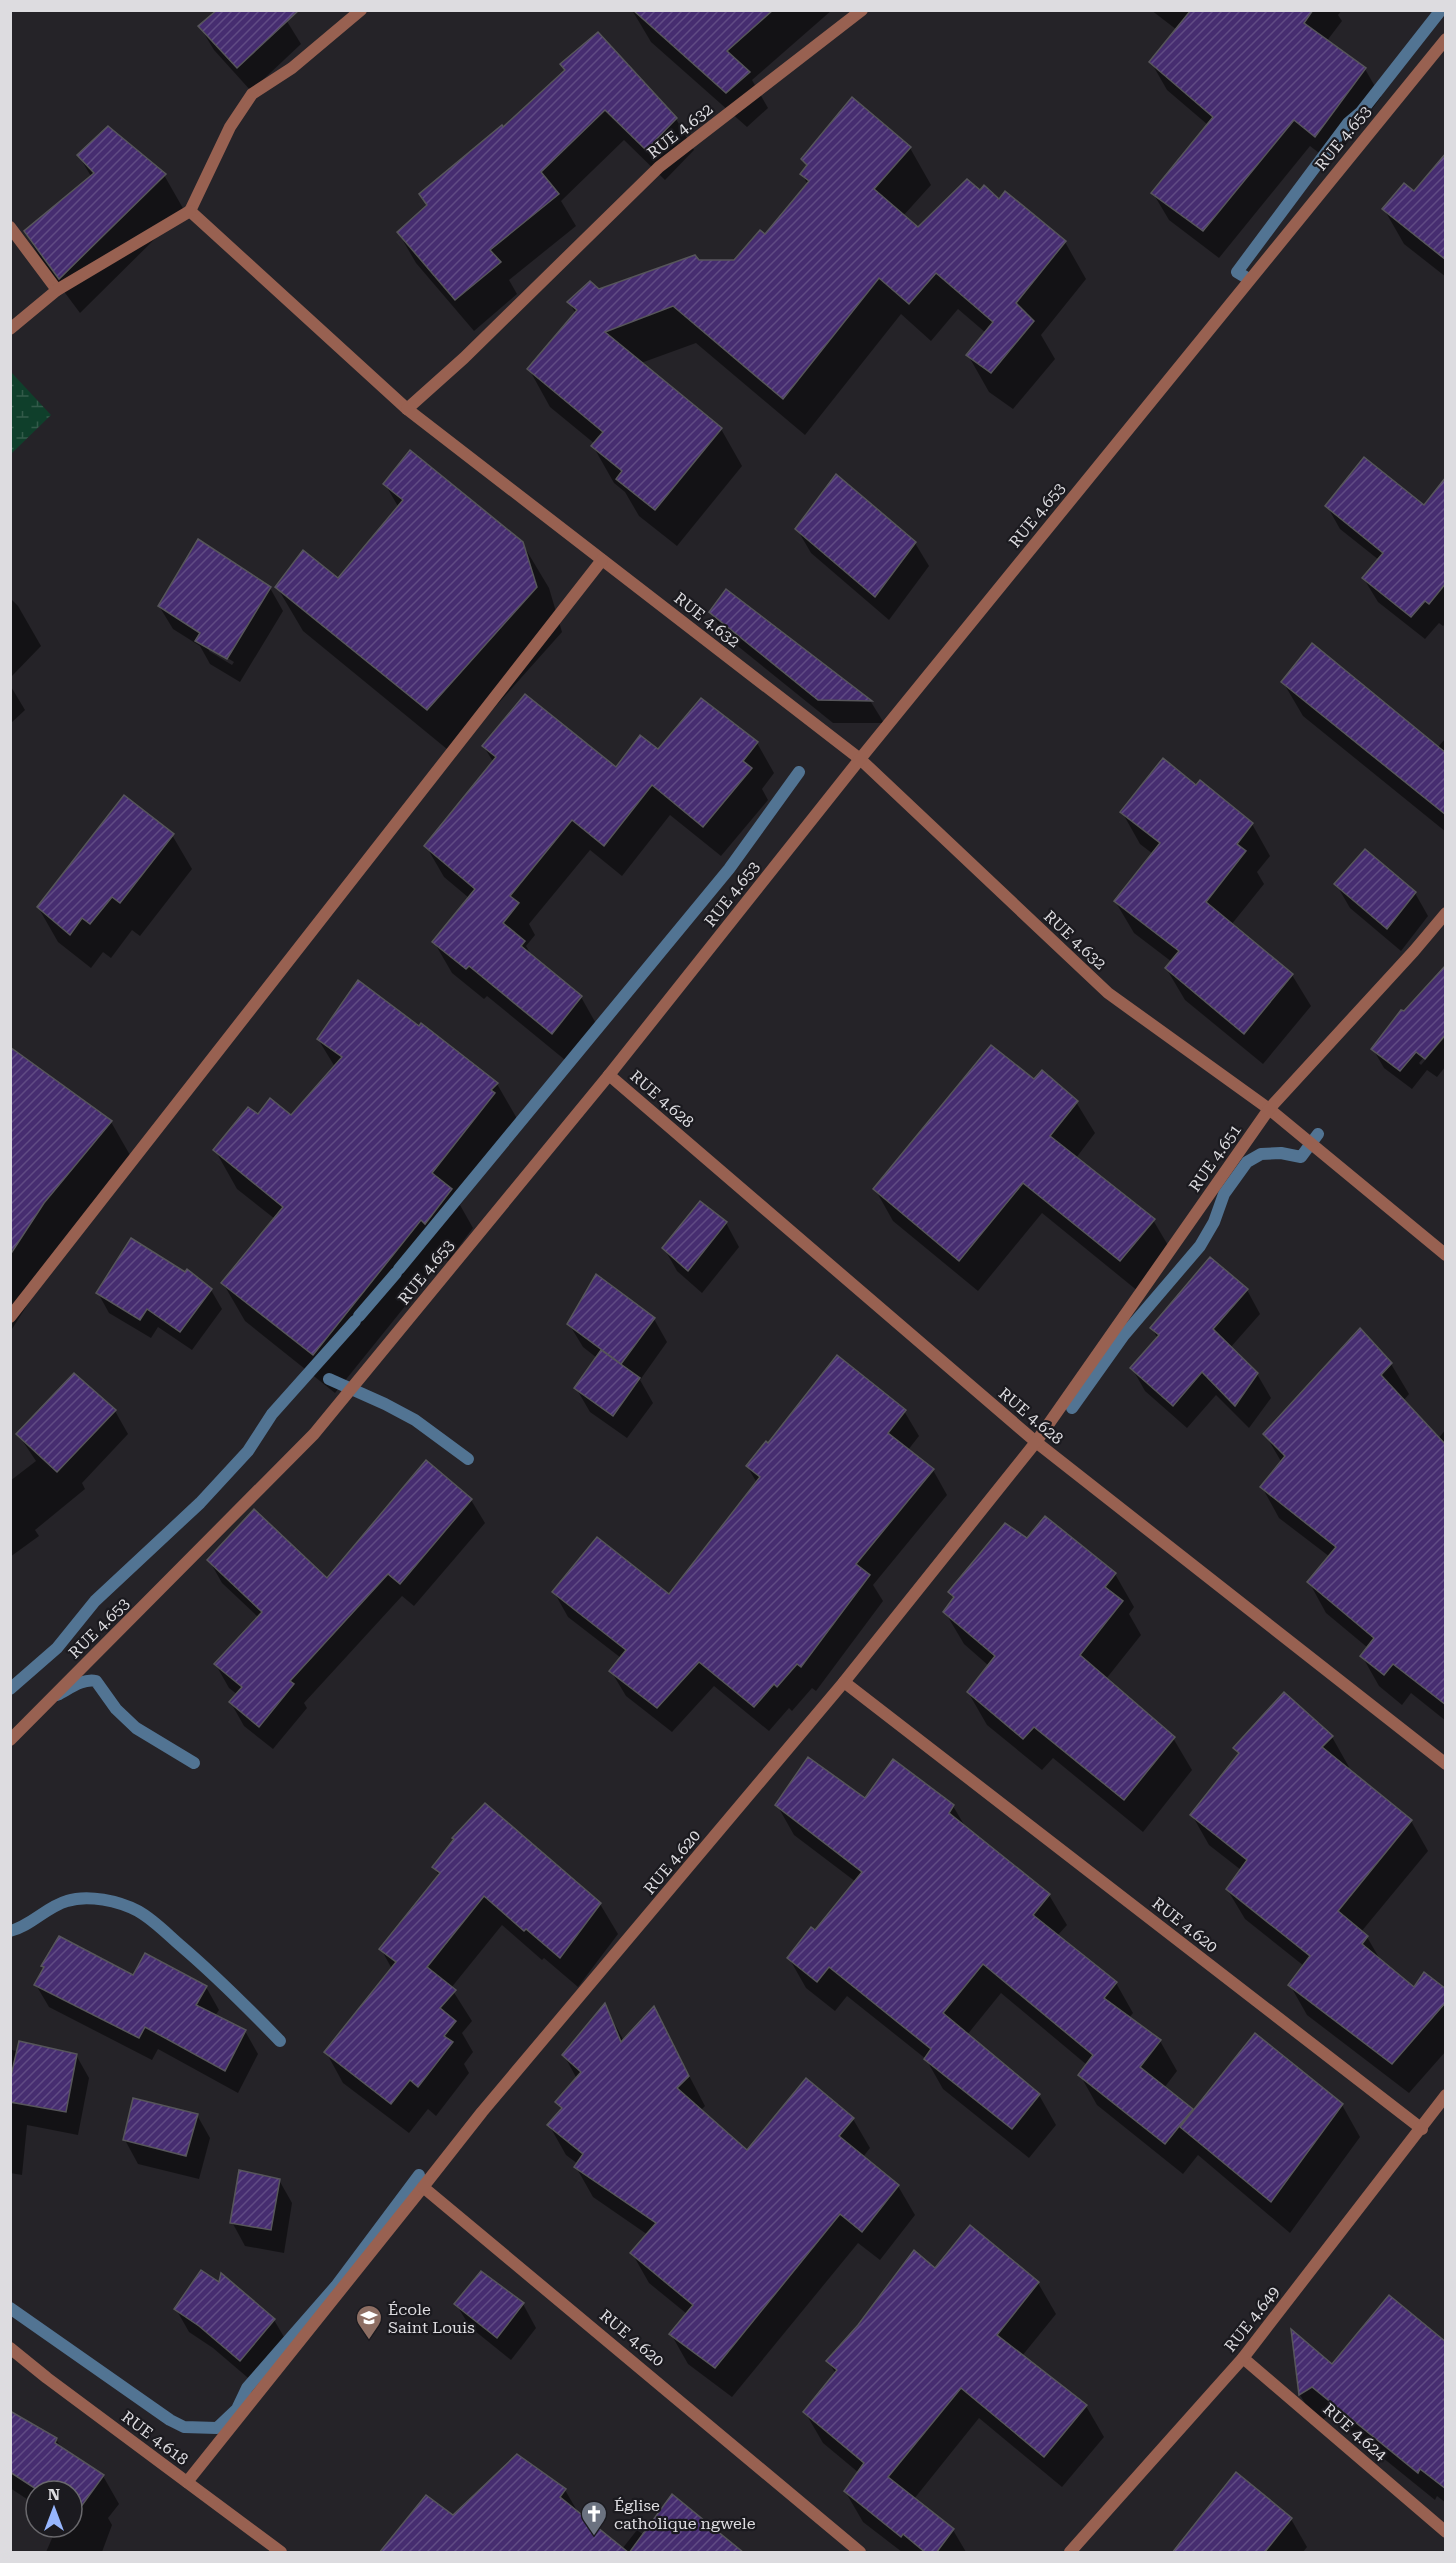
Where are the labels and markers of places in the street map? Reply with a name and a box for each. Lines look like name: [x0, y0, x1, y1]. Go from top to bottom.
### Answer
place label: École Saint Louis: [388, 2300, 475, 2337]
school or university icon: École Saint Louis: [354, 2303, 384, 2341]
place label: Église catholique ngwele: [614, 2496, 756, 2533]
church icon: Église catholique ngwele: [579, 2499, 609, 2537]

